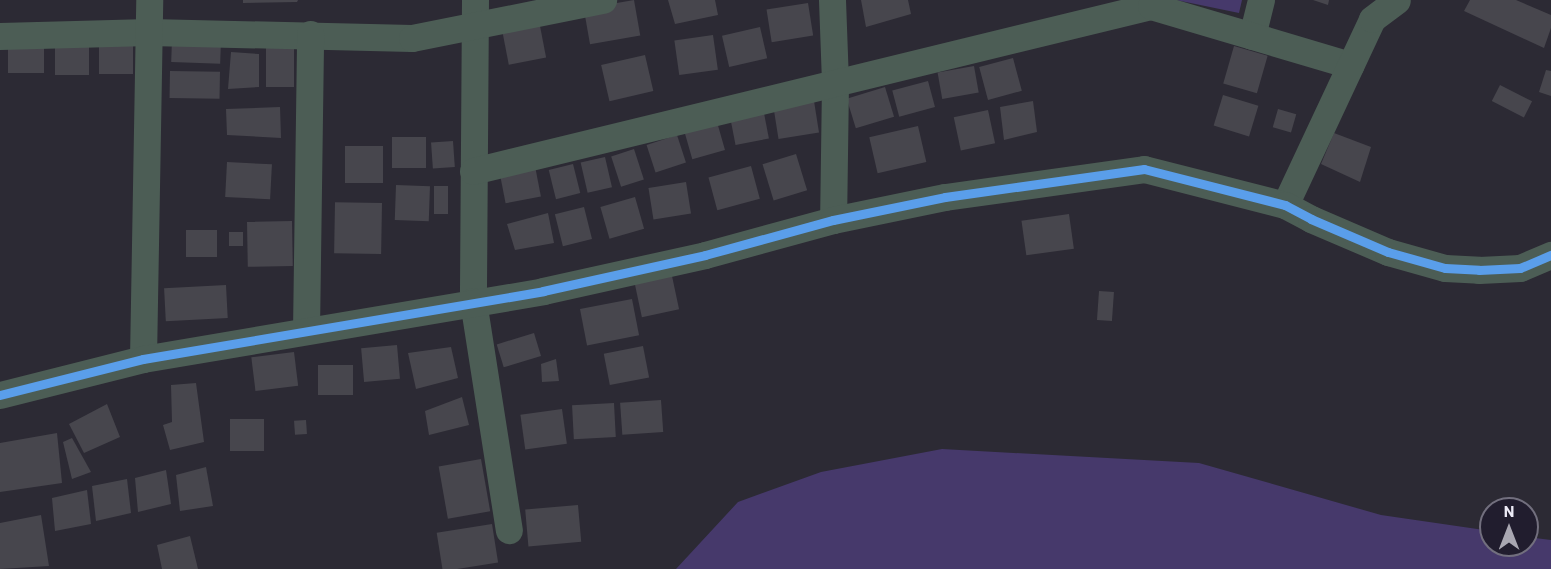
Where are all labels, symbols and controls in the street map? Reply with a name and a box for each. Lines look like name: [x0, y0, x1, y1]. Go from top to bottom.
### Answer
north arrow: [1479, 497, 1539, 557]
text: N: [1504, 501, 1514, 520]

